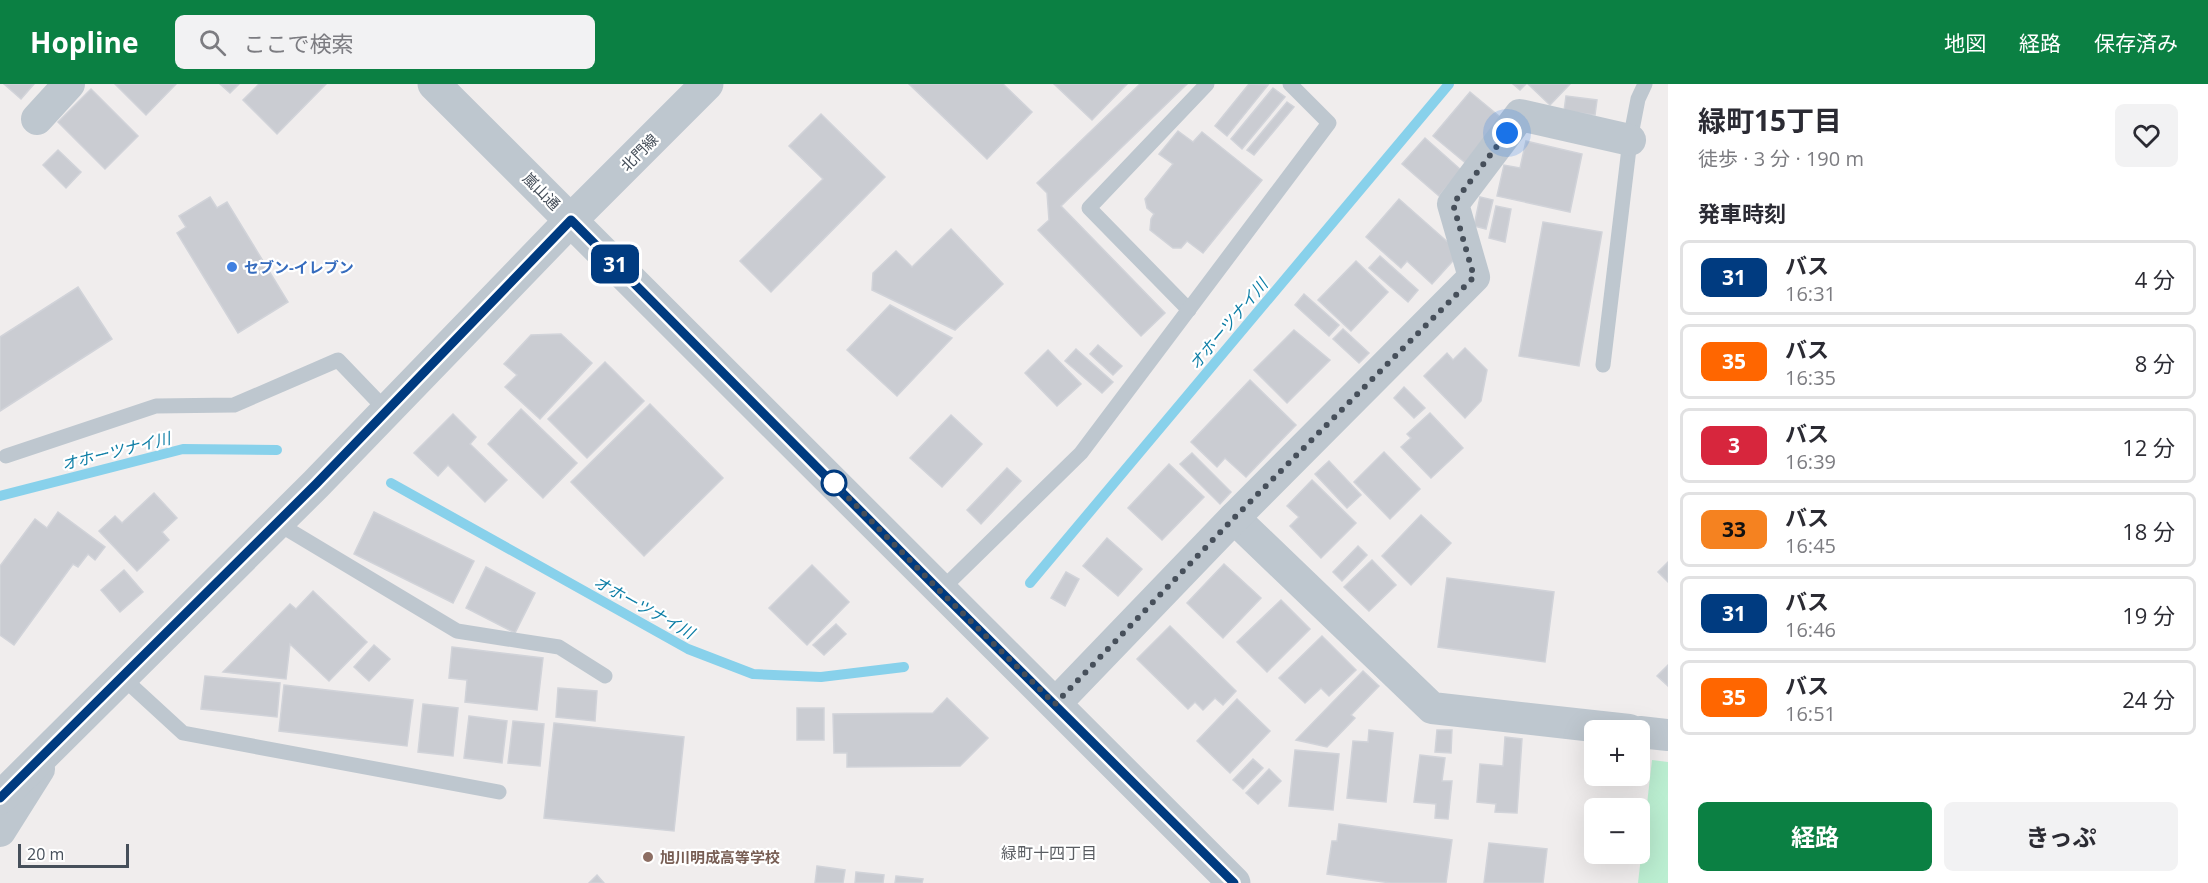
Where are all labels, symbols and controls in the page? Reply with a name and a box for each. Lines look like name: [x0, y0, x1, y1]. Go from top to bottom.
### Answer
search box: [175, 15, 595, 69]
text: Hopline: [30, 23, 139, 61]
icon: search: [196, 26, 229, 59]
text: ここで検索: [244, 28, 354, 58]
text: 地図: [1944, 29, 1986, 57]
text: 経路: [2019, 29, 2061, 57]
text: 保存済み: [2094, 29, 2178, 57]
text: 緑町15丁目: [1698, 101, 1842, 139]
button: heart: [2115, 104, 2178, 167]
your location: [1492, 118, 1522, 148]
street label: 北門線: [616, 129, 662, 175]
text: 徒歩 · 3 分 · 190 m: [1698, 145, 1864, 172]
street label: 嵐山通: [519, 168, 565, 214]
text: 発車時刻: [1698, 198, 1786, 228]
line badge: 31: [588, 244, 642, 284]
text: 31: [603, 250, 627, 278]
text: バス: [1785, 250, 1829, 280]
place label: セブン-イレブン: [244, 257, 354, 277]
marker: セブン-イレブン: [225, 260, 239, 274]
text: 31: [1722, 263, 1746, 291]
text: 4 分: [2135, 264, 2175, 294]
water label: オホーツナイ川: [1184, 273, 1274, 374]
text: 16:31: [1785, 280, 1836, 307]
text: バス: [1785, 334, 1829, 364]
text: 35: [1722, 347, 1746, 375]
text: 8 分: [2135, 348, 2175, 378]
text: 16:35: [1785, 364, 1836, 391]
text: バス: [1785, 418, 1829, 448]
water label: オホーツナイ川: [59, 426, 175, 475]
text: 3: [1728, 431, 1740, 459]
text: 12 分: [2122, 432, 2175, 462]
text: 16:39: [1785, 448, 1836, 475]
unlabelled marker: [821, 470, 847, 496]
text: バス: [1785, 502, 1829, 532]
text: 33: [1722, 515, 1746, 543]
text: 18 分: [2122, 516, 2175, 546]
text: 16:45: [1785, 532, 1836, 559]
water label: オホーツナイ川: [590, 570, 700, 645]
text: バス: [1785, 586, 1829, 616]
text: 31: [1722, 599, 1746, 627]
text: 19 分: [2122, 600, 2175, 630]
text: 16:46: [1785, 616, 1836, 643]
text: バス: [1785, 670, 1829, 700]
text: 35: [1722, 683, 1746, 711]
text: 24 分: [2122, 684, 2175, 714]
text: 16:51: [1785, 700, 1836, 727]
map controls: [1584, 720, 1650, 864]
button: +: [1584, 720, 1650, 786]
button: −: [1584, 798, 1650, 864]
button: 経路: [1698, 802, 1932, 871]
button: きっぷ: [1944, 802, 2178, 871]
scale bar: [18, 841, 129, 868]
district label: 緑町十四丁目: [1001, 842, 1097, 864]
text: 20 m: [27, 843, 64, 865]
place label: 旭川明成高等学校: [660, 847, 780, 867]
marker: 旭川明成高等学校: [641, 850, 655, 864]

